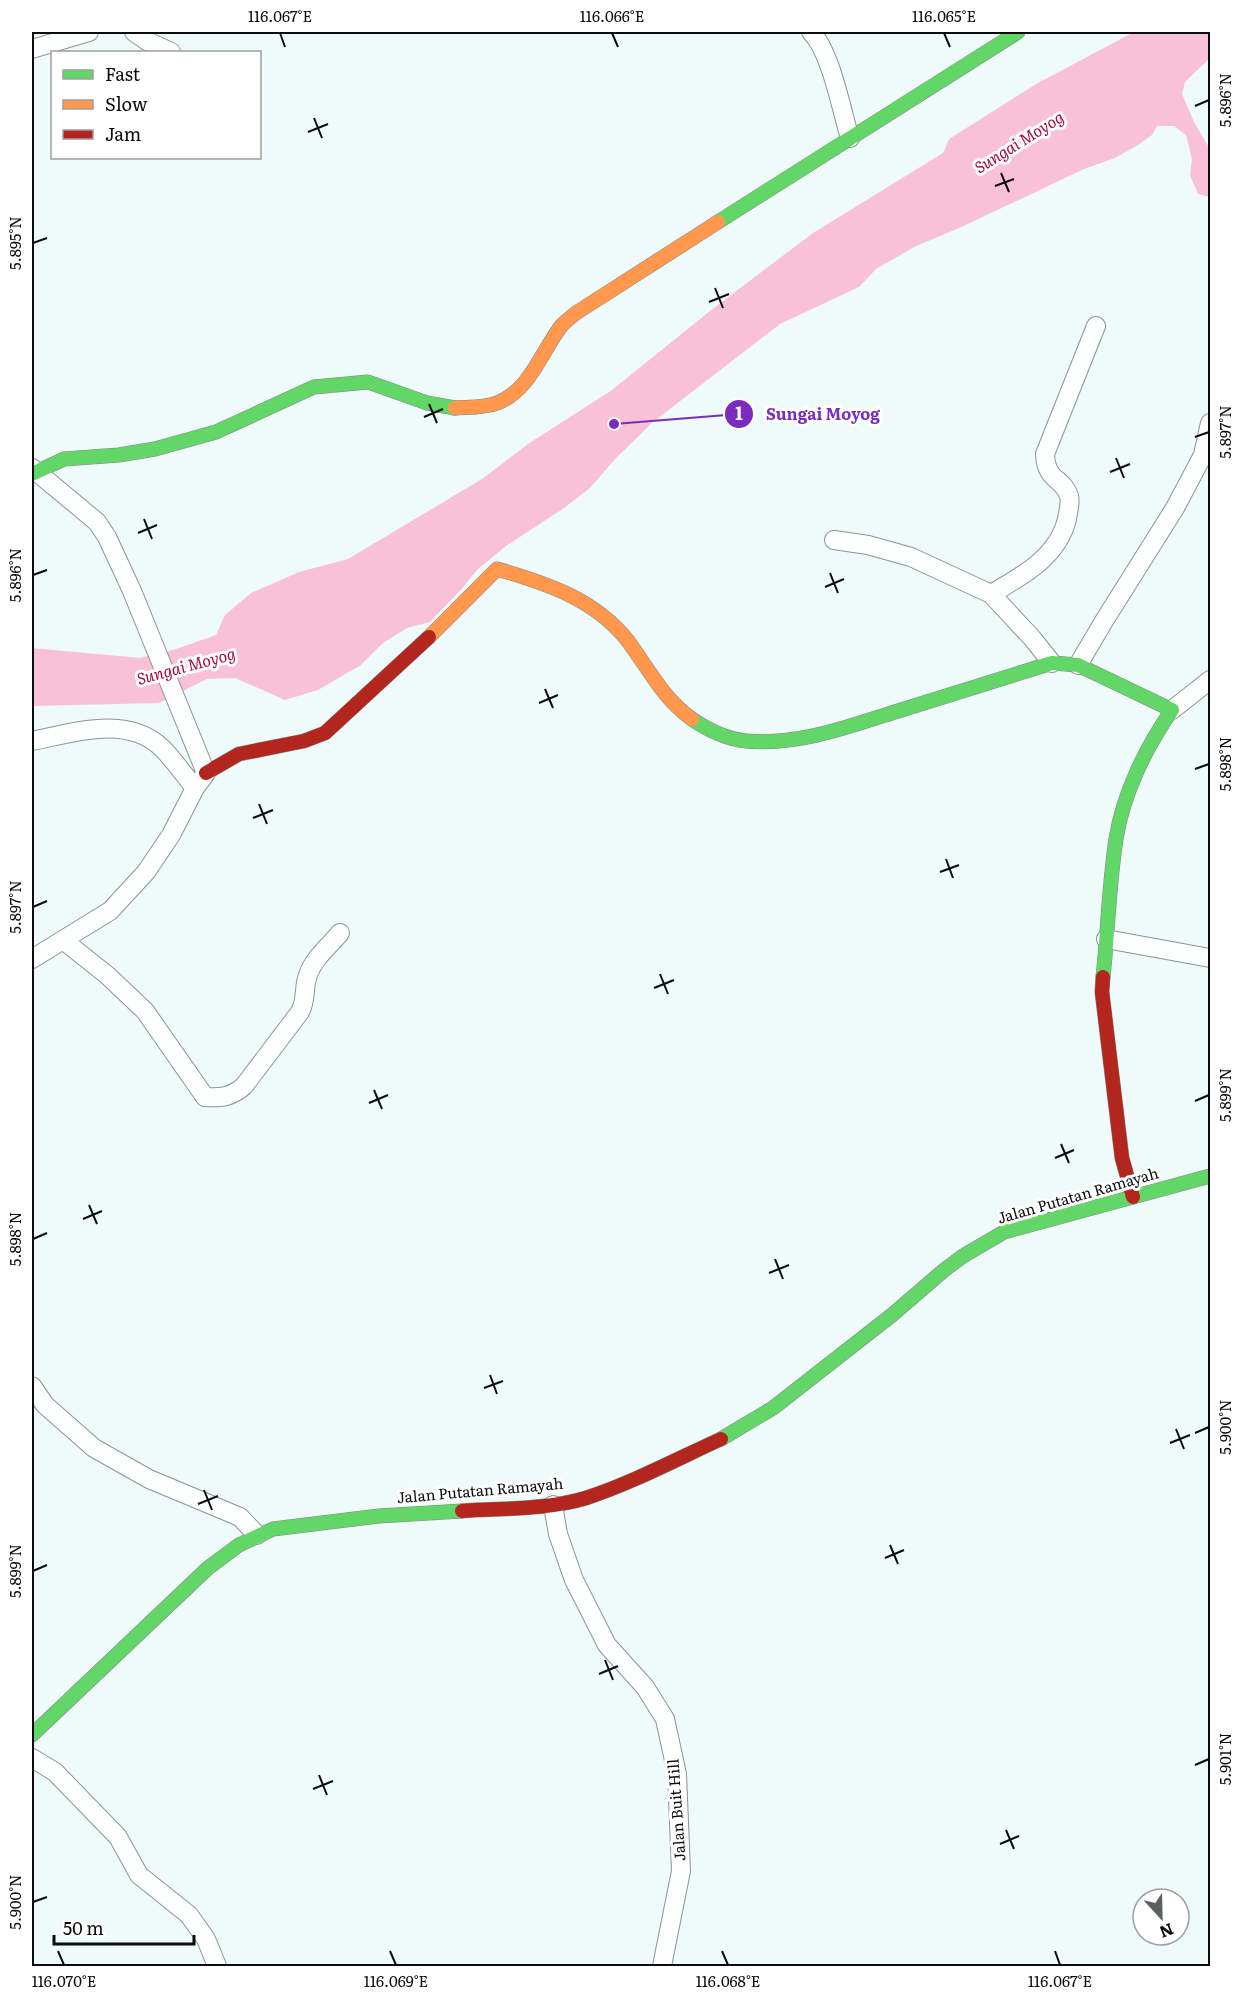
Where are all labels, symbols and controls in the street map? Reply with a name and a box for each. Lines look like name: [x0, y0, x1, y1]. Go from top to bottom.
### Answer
text: 116.067°E: [248, 4, 312, 27]
text: 116.066°E: [580, 4, 644, 27]
text: 116.065°E: [912, 4, 976, 27]
legend: [51, 51, 261, 159]
text: Fast: [105, 60, 141, 87]
text: 5.896°N: [1213, 73, 1236, 127]
text: Slow: [105, 90, 148, 117]
water label: Sungai Moyog: [969, 104, 1068, 178]
text: Jam: [105, 120, 141, 147]
text: 5.895°N: [3, 216, 26, 270]
callout: Sungai Moyog: [724, 397, 892, 431]
text: 1: [735, 399, 743, 426]
text: Sungai Moyog: [766, 401, 880, 425]
text: 5.897°N: [1213, 405, 1236, 459]
text: 5.896°N: [3, 548, 26, 602]
water label: Sungai Moyog: [134, 640, 238, 690]
text: 5.898°N: [1213, 737, 1236, 791]
text: 5.897°N: [3, 880, 26, 934]
text: 5.899°N: [1213, 1068, 1236, 1122]
street label: Jalan Putatan Ramayah: [994, 1160, 1161, 1229]
text: 5.898°N: [3, 1212, 26, 1266]
text: 5.900°N: [1213, 1399, 1236, 1455]
street label: Jalan Putatan Ramayah: [396, 1471, 564, 1508]
text: 5.899°N: [3, 1544, 26, 1598]
text: 5.901°N: [1213, 1733, 1236, 1785]
street label: Jalan Buit Hill: [660, 1758, 691, 1862]
text: 5.900°N: [3, 1874, 26, 1930]
north arrow: [1131, 1887, 1191, 1947]
scale bar: [54, 1908, 194, 1946]
text: 50 m: [63, 1914, 104, 1941]
text: N: [1156, 1918, 1178, 1945]
text: 116.070°E: [32, 1969, 96, 1992]
text: 116.069°E: [364, 1969, 428, 1992]
text: 116.068°E: [696, 1969, 760, 1992]
text: 116.067°E: [1028, 1969, 1092, 1992]

